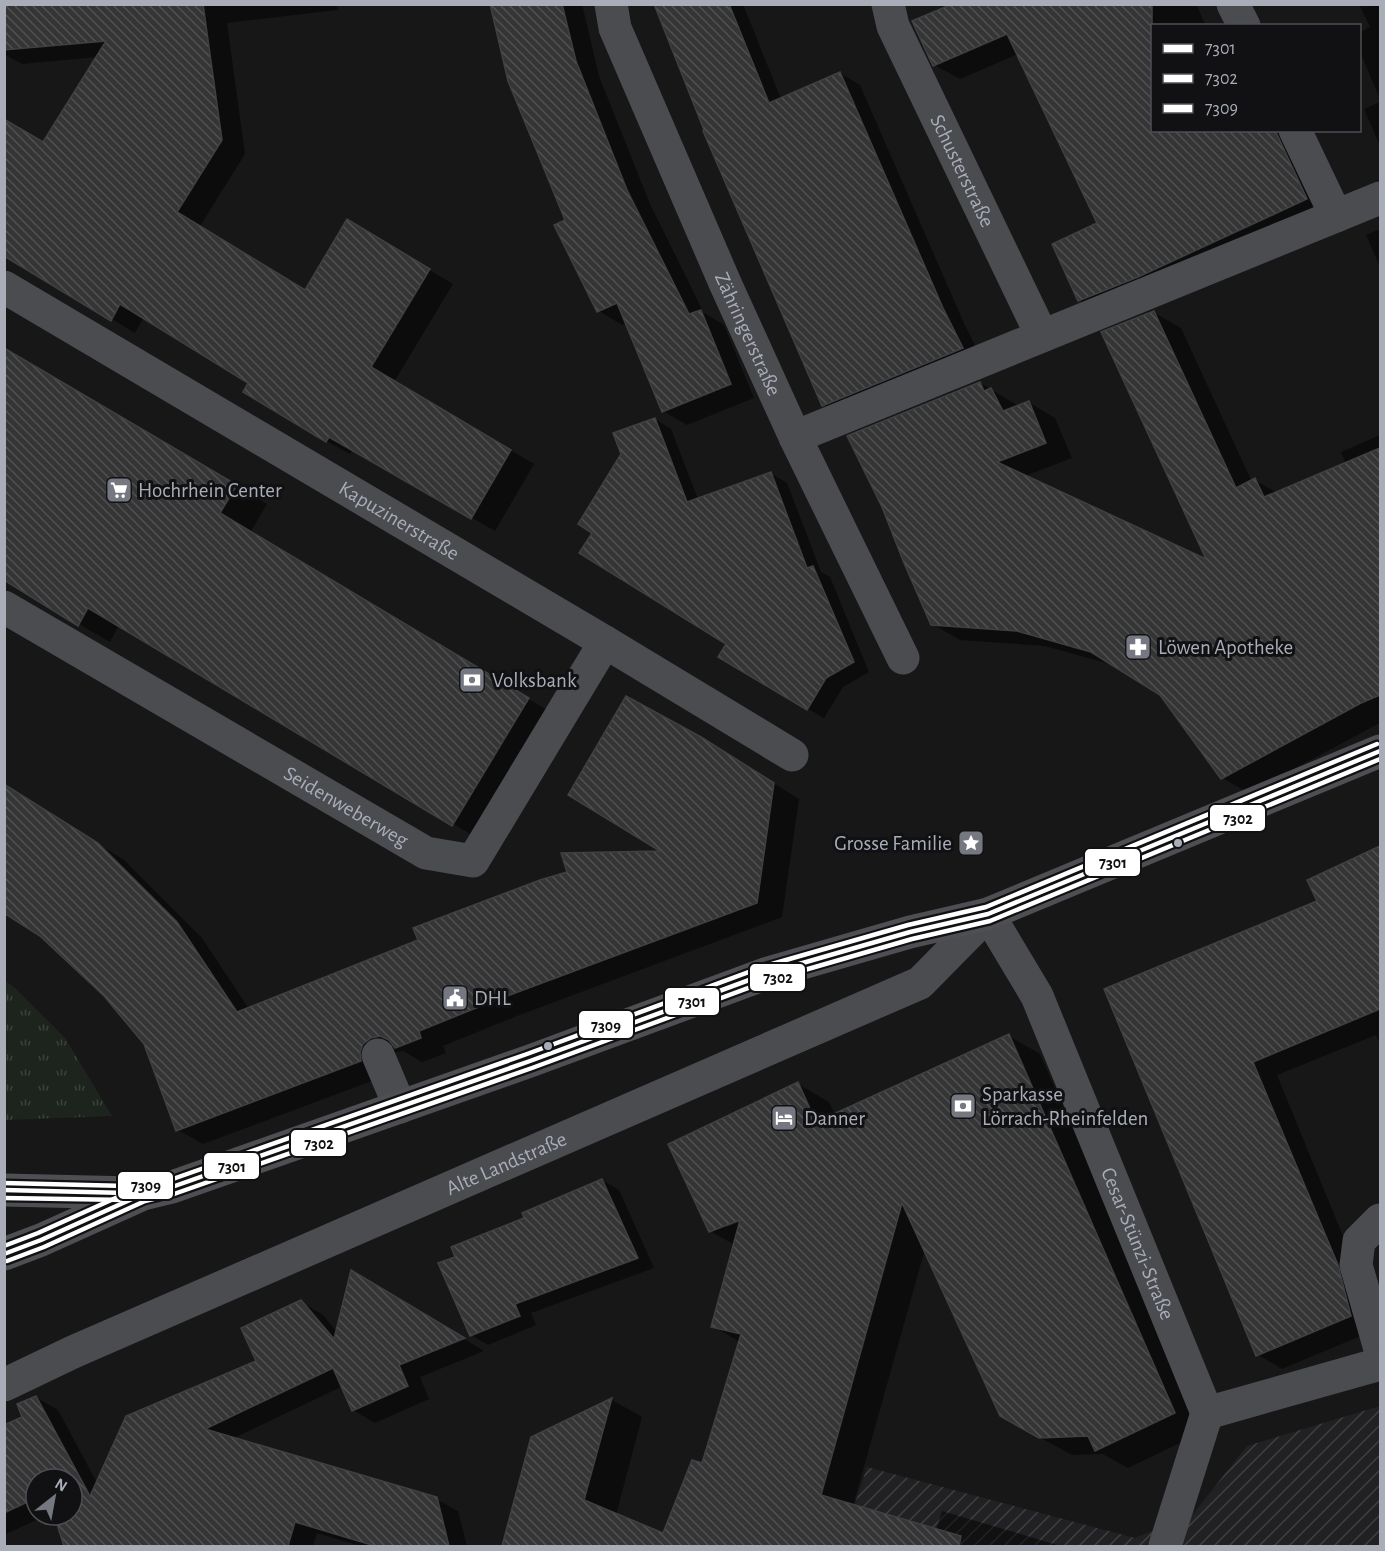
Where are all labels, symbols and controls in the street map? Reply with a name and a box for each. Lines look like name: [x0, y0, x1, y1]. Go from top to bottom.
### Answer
legend: [1151, 24, 1361, 132]
text: 7301: [1205, 40, 1236, 58]
text: 7302: [1205, 70, 1238, 88]
text: 7309: [1205, 100, 1238, 118]
street label: Schusterstraße: [927, 111, 998, 230]
street label: Zähringerstraße: [711, 269, 785, 399]
supermarket icon: Hochrhein Center: [104, 475, 134, 505]
street label: Kapuzinerstraße: [335, 477, 463, 564]
place label: Hochrhein Center: [138, 480, 282, 501]
pharmacy icon: Löwen Apotheke: [1123, 632, 1153, 662]
place label: Löwen Apotheke: [1158, 637, 1293, 658]
bank icon: Volksbank: [457, 665, 487, 695]
place label: Volksbank: [492, 670, 577, 691]
street label: Seidenweberweg: [280, 762, 413, 851]
line badge: 7302: [1209, 804, 1266, 832]
text: 7302: [1223, 811, 1253, 827]
place icon: Grosse Familie: [956, 828, 986, 858]
place label: Grosse Familie: [834, 833, 952, 854]
unlabelled marker: [1172, 837, 1184, 849]
line badge: 7301: [1084, 848, 1141, 877]
text: 7301: [1099, 855, 1127, 871]
line badge: 7302: [749, 963, 806, 992]
text: 7302: [763, 970, 793, 986]
public building icon: DHL: [440, 983, 470, 1013]
line badge: 7301: [664, 987, 720, 1016]
place label: DHL: [474, 988, 511, 1009]
text: 7301: [678, 994, 706, 1010]
line badge: 7309: [578, 1010, 634, 1039]
text: 7309: [591, 1018, 621, 1034]
unlabelled marker: [542, 1040, 554, 1052]
place label: Sparkasse Lörrach-Rheinfelden: [982, 1084, 1148, 1129]
bank icon: Sparkasse Lörrach-Rheinfelden: [948, 1091, 978, 1121]
hotel icon: Danner: [769, 1103, 799, 1133]
place label: Danner: [804, 1108, 865, 1129]
street label: Alte Landstraße: [443, 1128, 570, 1199]
line badge: 7302: [290, 1129, 347, 1157]
text: 7302: [304, 1136, 334, 1152]
line badge: 7301: [203, 1152, 260, 1180]
text: 7301: [218, 1159, 246, 1175]
street label: Cesar-Stünzi-Straße: [1097, 1164, 1178, 1323]
line badge: 7309: [117, 1171, 174, 1200]
text: 7309: [131, 1178, 161, 1194]
north arrow: [24, 1467, 84, 1527]
text: N: [52, 1475, 70, 1495]

